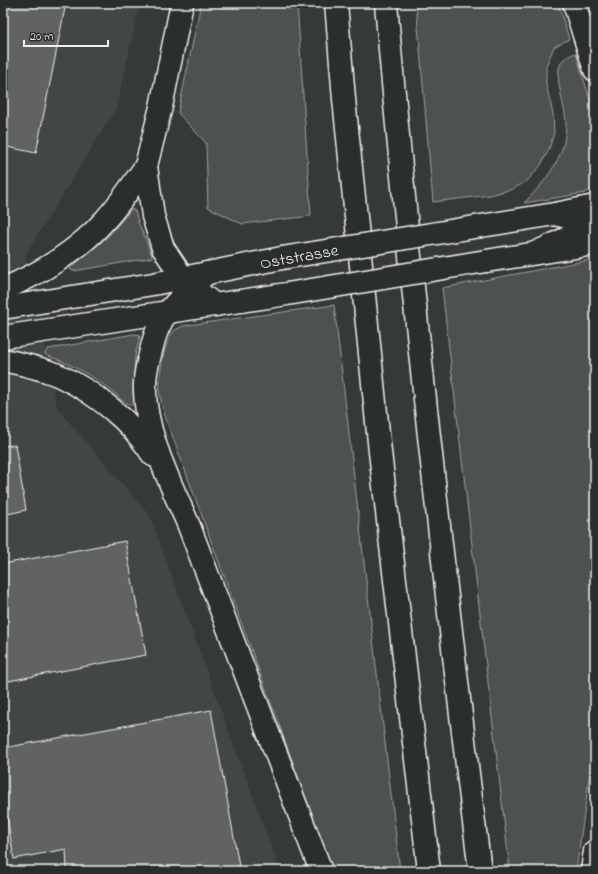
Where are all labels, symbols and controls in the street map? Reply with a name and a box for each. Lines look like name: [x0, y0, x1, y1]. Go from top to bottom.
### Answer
scale bar: [24, 22, 108, 48]
text: 20 m: [30, 28, 53, 46]
street label: Oststrasse: [258, 238, 341, 277]

